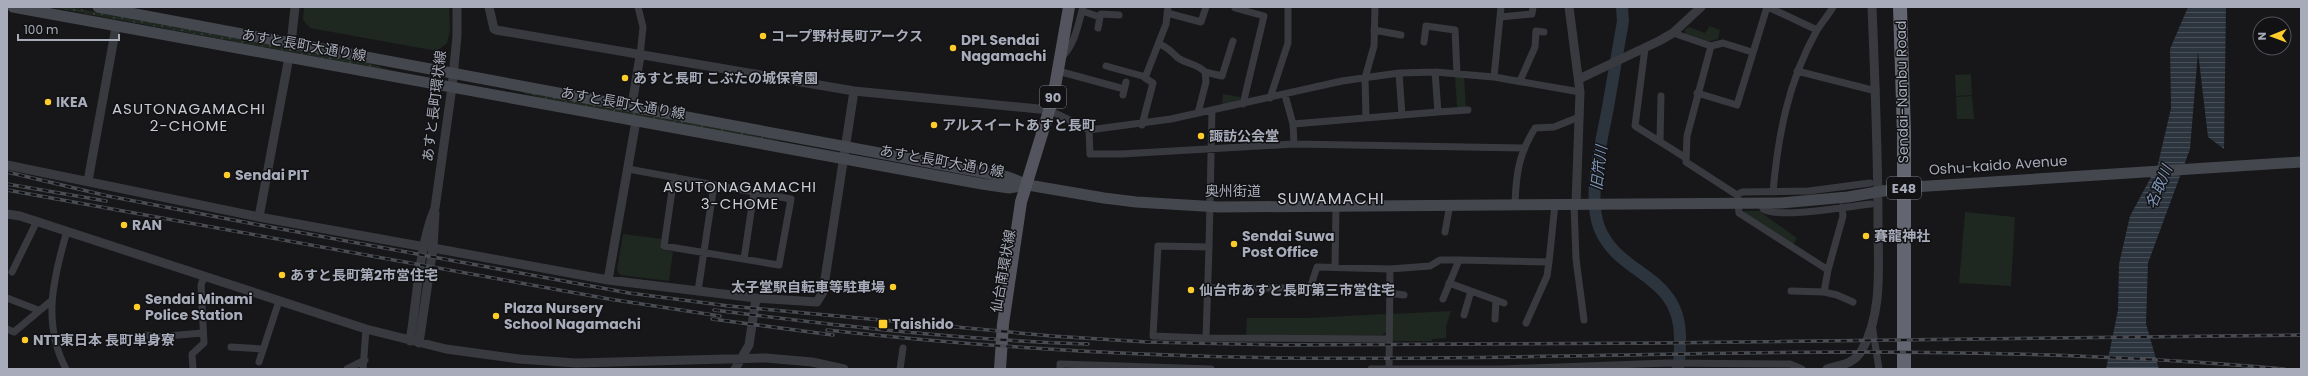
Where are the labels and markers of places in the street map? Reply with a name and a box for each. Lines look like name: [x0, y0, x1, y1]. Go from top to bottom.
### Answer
place label: コープ野村長町アークス: [771, 26, 923, 46]
place label: DPL Sendai Nagamachi: [961, 30, 1046, 66]
marker: コープ野村長町アークス: [758, 31, 768, 41]
marker: DPL Sendai Nagamachi: [948, 43, 958, 53]
place label: あすと長町 こぶたの城保育園: [633, 68, 818, 88]
marker: あすと長町 こぶたの城保育園: [620, 73, 630, 83]
place label: IKEA: [56, 92, 88, 112]
marker: IKEA: [43, 97, 53, 107]
place label: アルスイートあすと長町: [942, 115, 1096, 135]
marker: アルスイートあすと長町: [929, 120, 939, 130]
place label: 諏訪公会堂: [1209, 126, 1279, 146]
marker: 諏訪公会堂: [1196, 131, 1206, 141]
place label: Sendai PIT: [235, 165, 309, 185]
marker: Sendai PIT: [222, 170, 232, 180]
place label: RAN: [132, 215, 162, 235]
marker: RAN: [119, 220, 129, 230]
place label: Sendai Suwa Post Office: [1242, 226, 1334, 262]
place label: 賽龍神社: [1874, 226, 1930, 246]
marker: 賽龍神社: [1861, 231, 1871, 241]
marker: Sendai Suwa Post Office: [1229, 239, 1239, 249]
place label: あすと長町第2市営住宅: [290, 265, 438, 285]
marker: あすと長町第2市営住宅: [277, 270, 287, 280]
place label: 太子堂駅自転車等駐車場: [731, 277, 885, 297]
place label: 仙台市あすと長町第三市営住宅: [1199, 280, 1395, 300]
marker: 太子堂駅自転車等駐車場: [888, 282, 898, 292]
marker: 仙台市あすと長町第三市営住宅: [1186, 285, 1196, 295]
place label: Sendai Minami Police Station: [145, 289, 253, 325]
place label: Plaza Nursery School Nagamachi: [504, 298, 641, 334]
marker: Sendai Minami Police Station: [132, 302, 142, 312]
marker: Plaza Nursery School Nagamachi: [491, 311, 501, 321]
place label: Taishido: [892, 314, 954, 334]
marker: Taishido: [877, 318, 889, 330]
place label: NTT東日本 長町単身寮: [33, 330, 175, 350]
marker: NTT東日本 長町単身寮: [20, 335, 30, 345]

